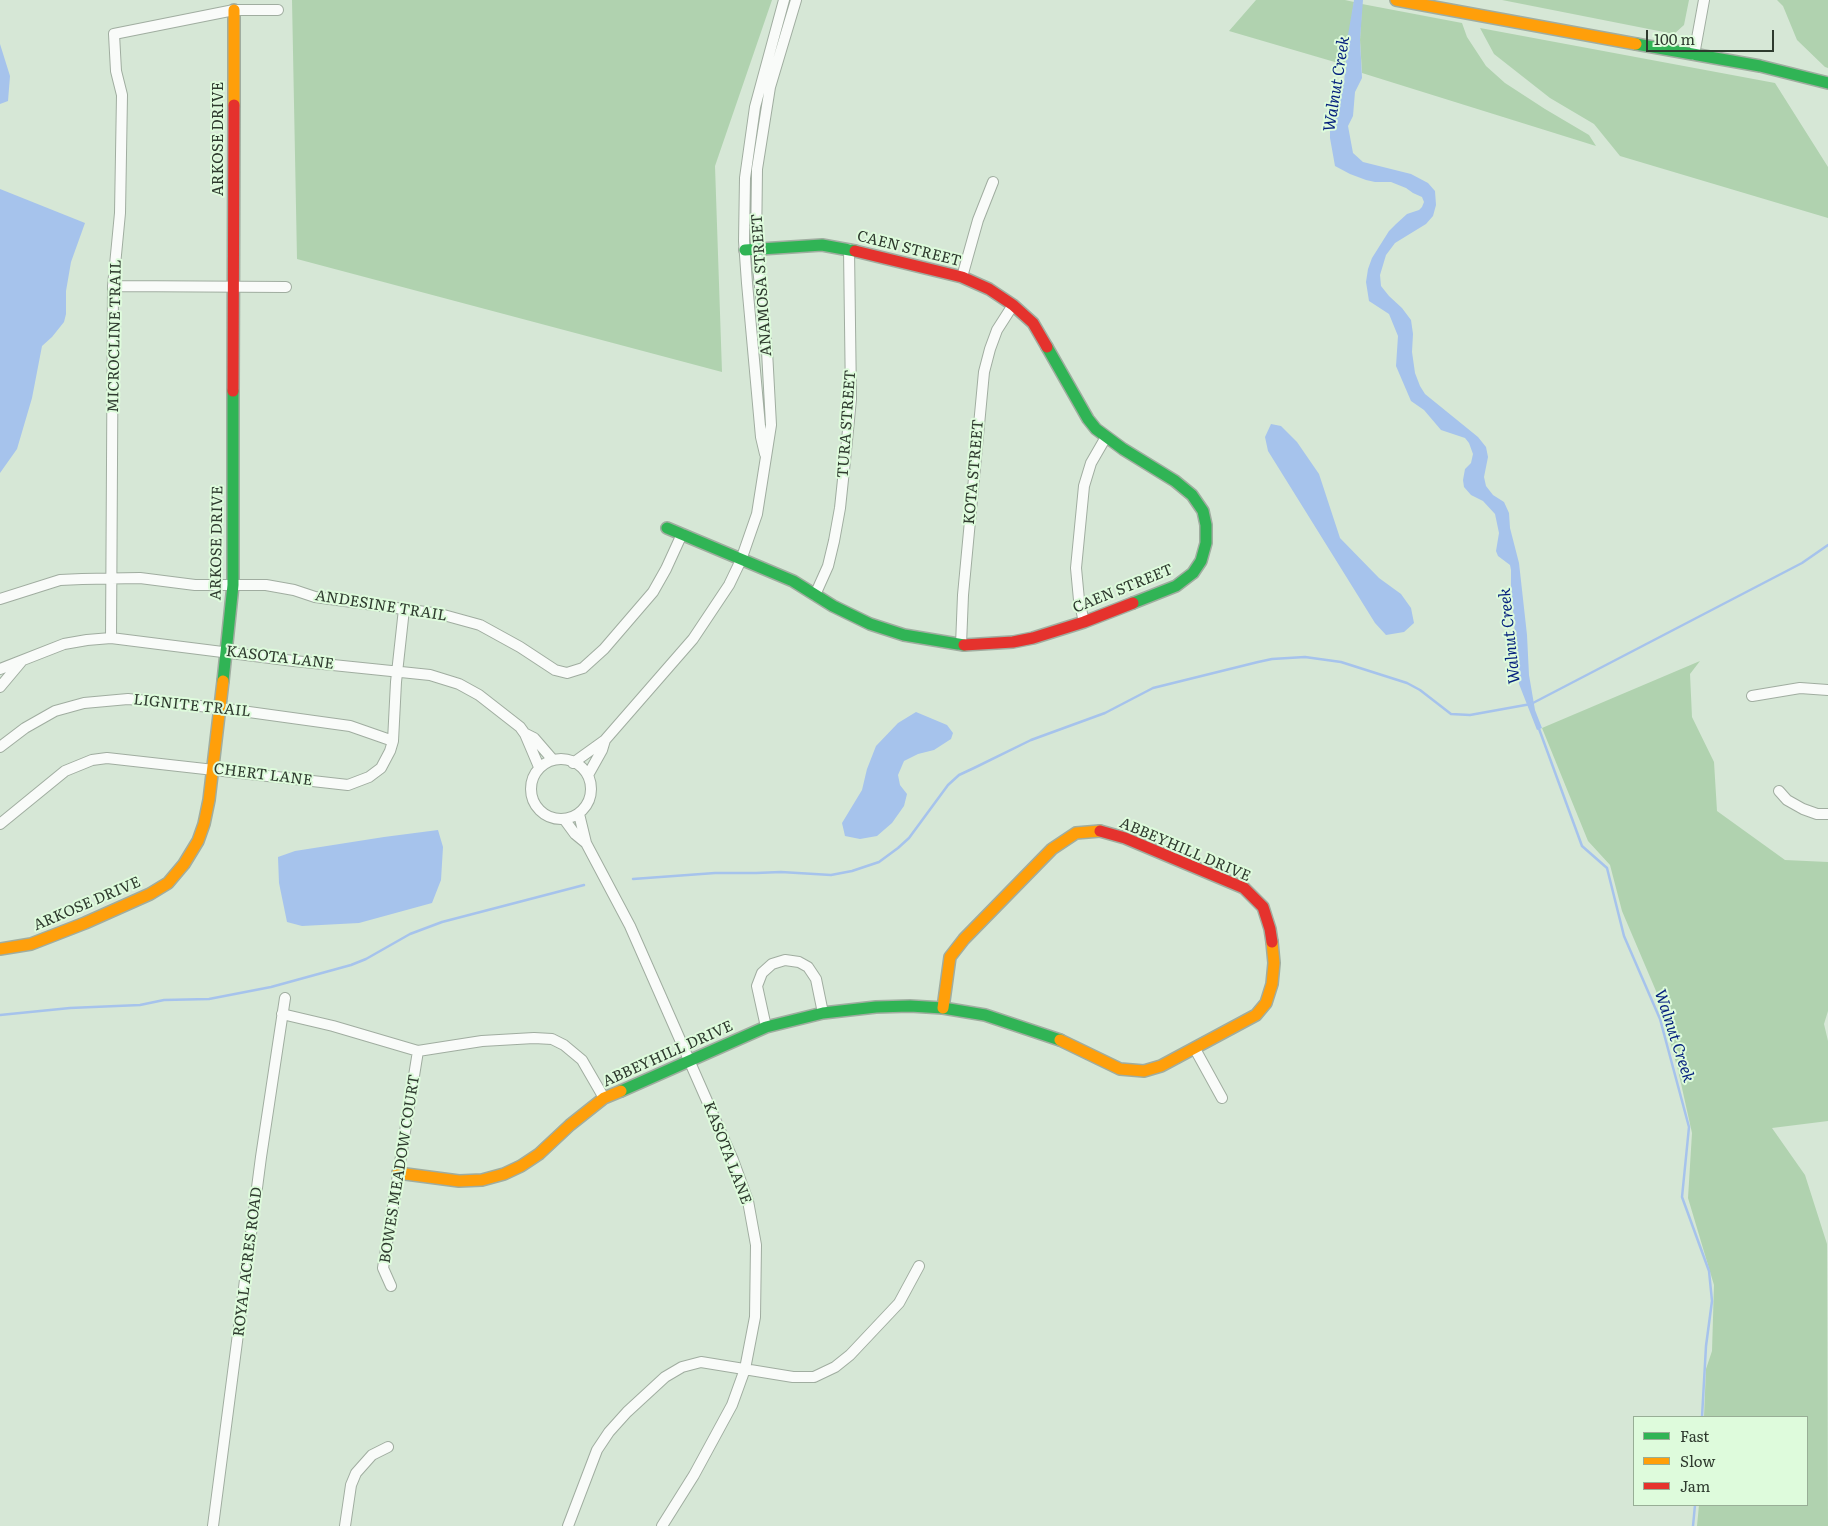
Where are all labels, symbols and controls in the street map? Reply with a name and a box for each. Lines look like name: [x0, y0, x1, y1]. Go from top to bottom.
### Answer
scale bar: [1648, 20, 1776, 52]
text: 100 m: [1654, 27, 1695, 50]
water label: Walnut Creek: [1320, 35, 1354, 133]
street label: ARKOSE DRIVE: [210, 82, 228, 196]
street label: ANAMOSA STREET: [748, 213, 776, 357]
street label: CAEN STREET: [855, 227, 963, 271]
street label: MICROCLINE TRAIL: [105, 259, 125, 413]
street label: TURA STREET: [834, 369, 860, 479]
street label: KOTA STREET: [960, 419, 988, 525]
street label: ARKOSE DRIVE: [207, 486, 227, 600]
street label: CAEN STREET: [1070, 561, 1176, 617]
street label: ANDESINE TRAIL: [314, 587, 448, 625]
water label: Walnut Creek: [1495, 587, 1525, 685]
street label: KASOTA LANE: [225, 642, 335, 674]
street label: LIGNITE TRAIL: [132, 691, 252, 721]
street label: CHERT LANE: [213, 760, 313, 790]
street label: ABBEYHILL DRIVE: [1117, 814, 1253, 886]
street label: ARKOSE DRIVE: [31, 873, 143, 935]
water label: Walnut Creek: [1650, 987, 1698, 1085]
street label: ABBEYHILL DRIVE: [600, 1017, 736, 1091]
street label: BOWES MEADOW COURT: [376, 1073, 424, 1265]
street label: KASOTA LANE: [699, 1099, 755, 1207]
street label: ROYAL ACRES ROAD: [230, 1186, 266, 1338]
legend: [1633, 1416, 1808, 1506]
text: Fast: [1680, 1424, 1709, 1447]
text: Slow: [1680, 1449, 1715, 1472]
text: Jam: [1680, 1474, 1710, 1497]

